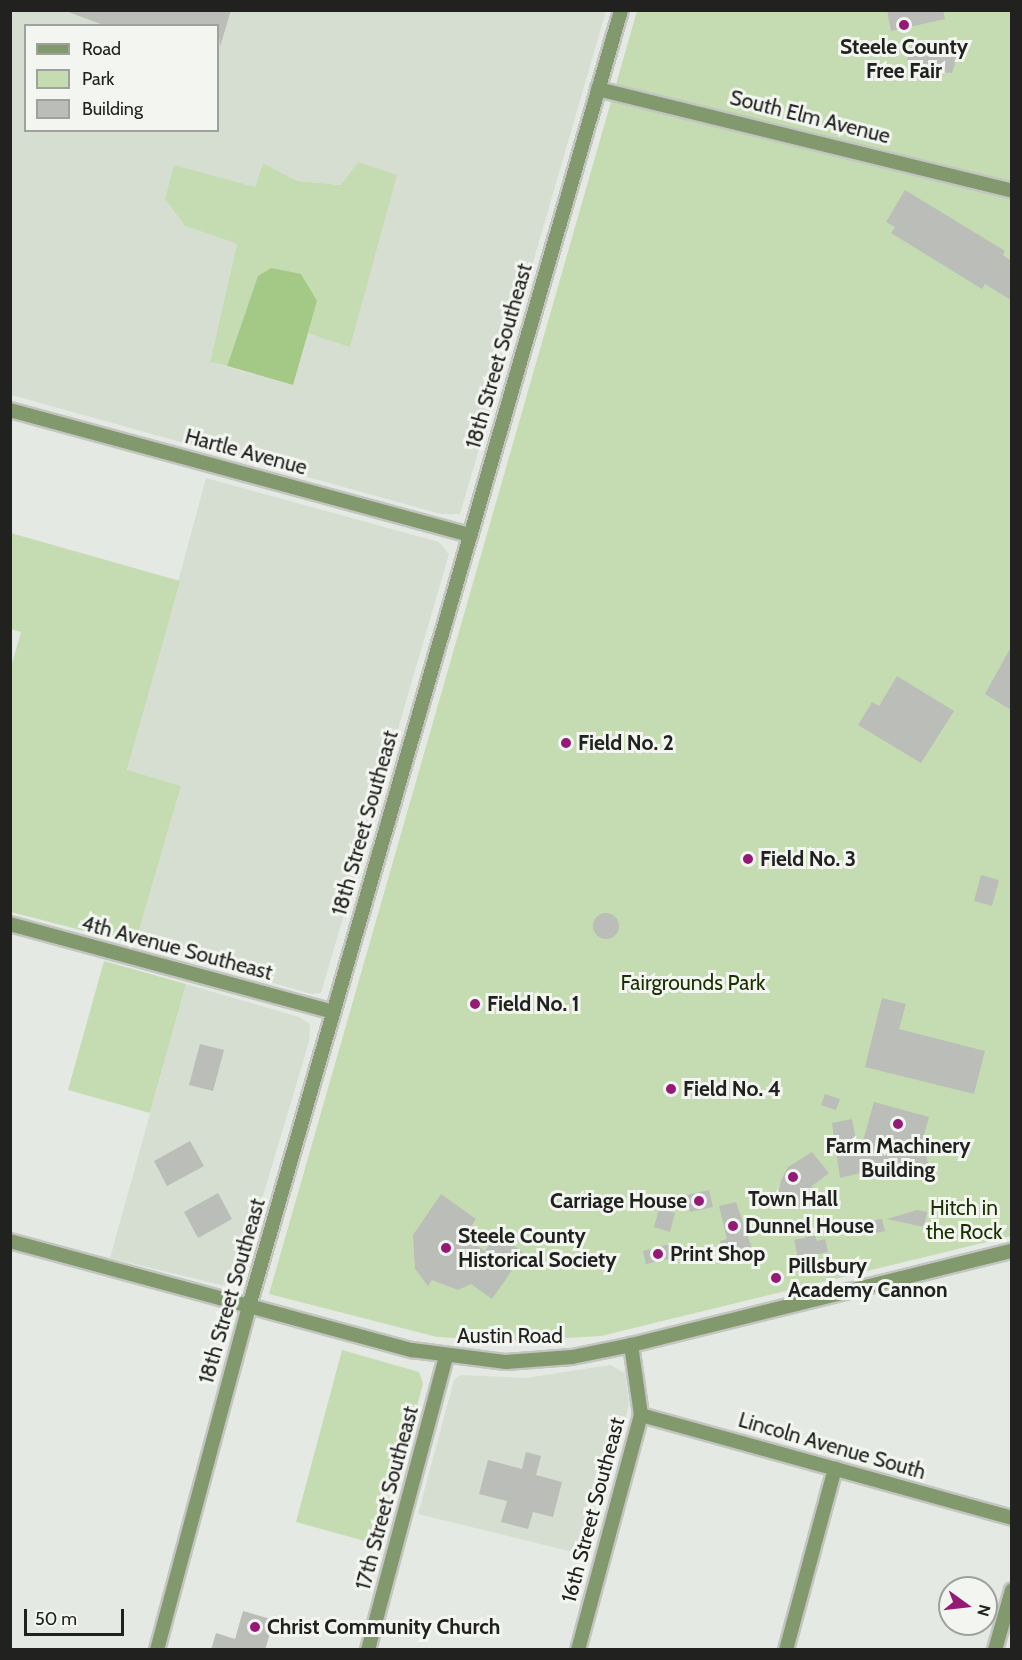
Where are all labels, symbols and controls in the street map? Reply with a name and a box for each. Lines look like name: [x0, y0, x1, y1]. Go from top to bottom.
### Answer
marker: Steele County Free Fair: [897, 18, 911, 32]
legend: [24, 24, 219, 132]
place label: Steele County Free Fair: [840, 34, 968, 84]
text: Road: [82, 38, 121, 60]
text: Park: [82, 68, 114, 90]
street label: South Elm Avenue: [727, 85, 893, 149]
text: Building: [82, 98, 143, 120]
street label: 18th Street Southeast: [461, 261, 537, 451]
street label: Hartle Avenue: [182, 424, 310, 480]
street label: 18th Street Southeast: [327, 728, 403, 918]
place label: Field No. 2: [578, 730, 674, 756]
marker: Field No. 2: [559, 736, 573, 750]
place label: Field No. 3: [760, 846, 856, 872]
marker: Field No. 3: [741, 852, 755, 866]
street label: 4th Avenue Southeast: [79, 910, 275, 986]
park label: Fairgrounds Park: [621, 970, 765, 996]
place label: Field No. 1: [487, 991, 580, 1017]
marker: Field No. 1: [468, 997, 482, 1011]
place label: Field No. 4: [683, 1076, 781, 1102]
marker: Field No. 4: [664, 1082, 678, 1096]
marker: Farm Machinery Building: [891, 1117, 905, 1131]
place label: Farm Machinery Building: [825, 1133, 971, 1183]
marker: Town Hall: [786, 1170, 800, 1184]
place label: Town Hall: [748, 1186, 838, 1212]
place label: Carriage House: [550, 1188, 687, 1214]
marker: Carriage House: [692, 1194, 706, 1208]
park label: Hitch in the Rock: [926, 1195, 1002, 1245]
street label: 18th Street Southeast: [194, 1196, 270, 1386]
place label: Dunnel House: [745, 1213, 874, 1239]
marker: Dunnel House: [726, 1219, 740, 1233]
place label: Steele County Historical Society: [458, 1223, 617, 1273]
marker: Steele County Historical Society: [439, 1241, 453, 1255]
place label: Print Shop: [670, 1241, 765, 1267]
marker: Print Shop: [651, 1247, 665, 1261]
place label: Pillsbury Academy Cannon: [788, 1253, 948, 1303]
marker: Pillsbury Academy Cannon: [769, 1271, 783, 1285]
street label: Austin Road: [457, 1323, 563, 1349]
street label: 17th Street Southeast: [350, 1403, 424, 1593]
street label: Lincoln Avenue South: [735, 1407, 929, 1485]
street label: 16th Street Southeast: [556, 1415, 630, 1605]
north arrow: [938, 1576, 998, 1636]
scale bar: [27, 1597, 128, 1635]
text: N: [973, 1602, 995, 1618]
text: 50 m: [35, 1608, 77, 1630]
place label: Christ Community Church: [267, 1614, 500, 1640]
marker: Christ Community Church: [248, 1620, 262, 1634]

